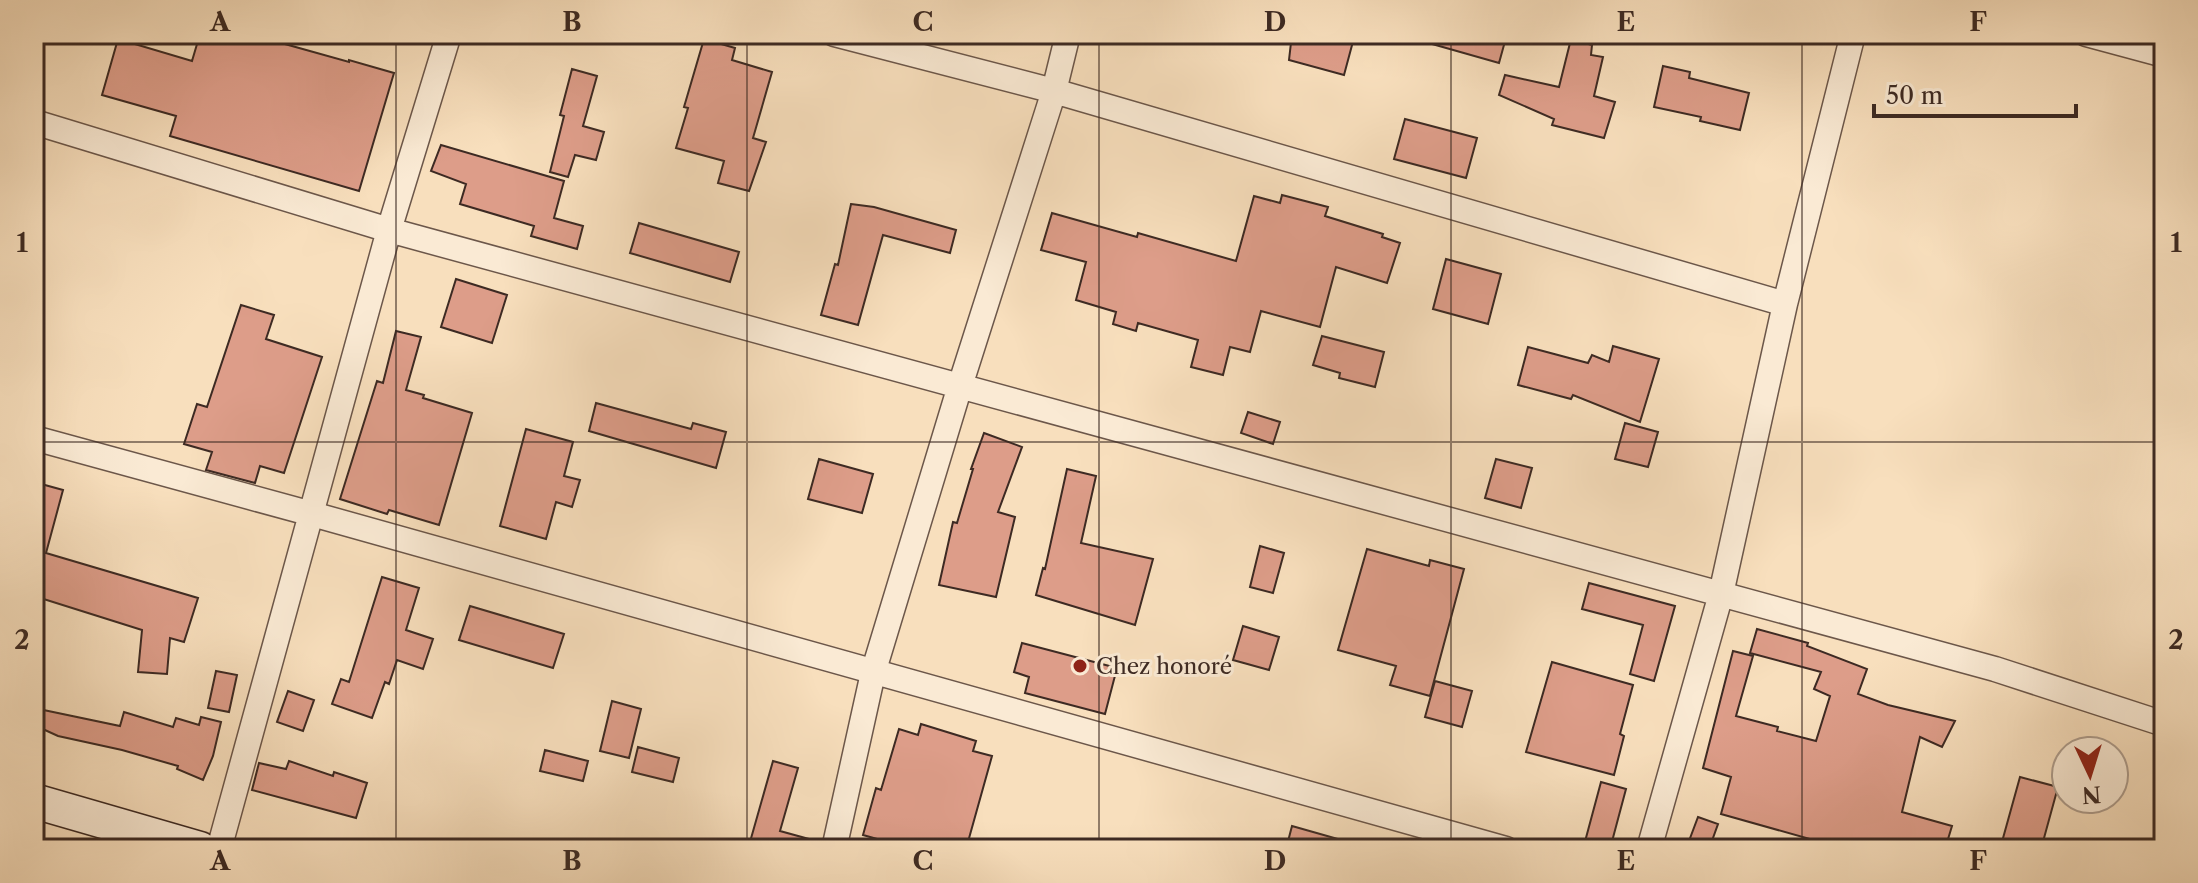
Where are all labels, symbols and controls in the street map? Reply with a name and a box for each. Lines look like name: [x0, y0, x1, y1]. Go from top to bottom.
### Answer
text: A: [209, 6, 231, 38]
text: B: [562, 6, 582, 38]
text: C: [913, 6, 933, 38]
text: D: [1264, 6, 1286, 38]
text: E: [1617, 6, 1635, 38]
text: F: [1969, 6, 1987, 38]
scale bar: [1874, 68, 2076, 118]
text: 50 m: [1886, 81, 1943, 110]
text: 1: [16, 227, 28, 259]
text: 1: [2170, 227, 2182, 259]
text: 2: [14, 624, 30, 656]
text: 2: [2168, 624, 2184, 656]
place label: Chez honoré: [1096, 653, 1232, 680]
marker: Chez honoré: [1071, 657, 1089, 675]
north arrow: [2050, 735, 2130, 815]
text: N: [2081, 780, 2102, 809]
text: A: [209, 845, 231, 877]
text: B: [562, 845, 582, 877]
text: C: [913, 845, 933, 877]
text: D: [1264, 845, 1286, 877]
text: E: [1617, 845, 1635, 877]
text: F: [1969, 845, 1987, 877]

